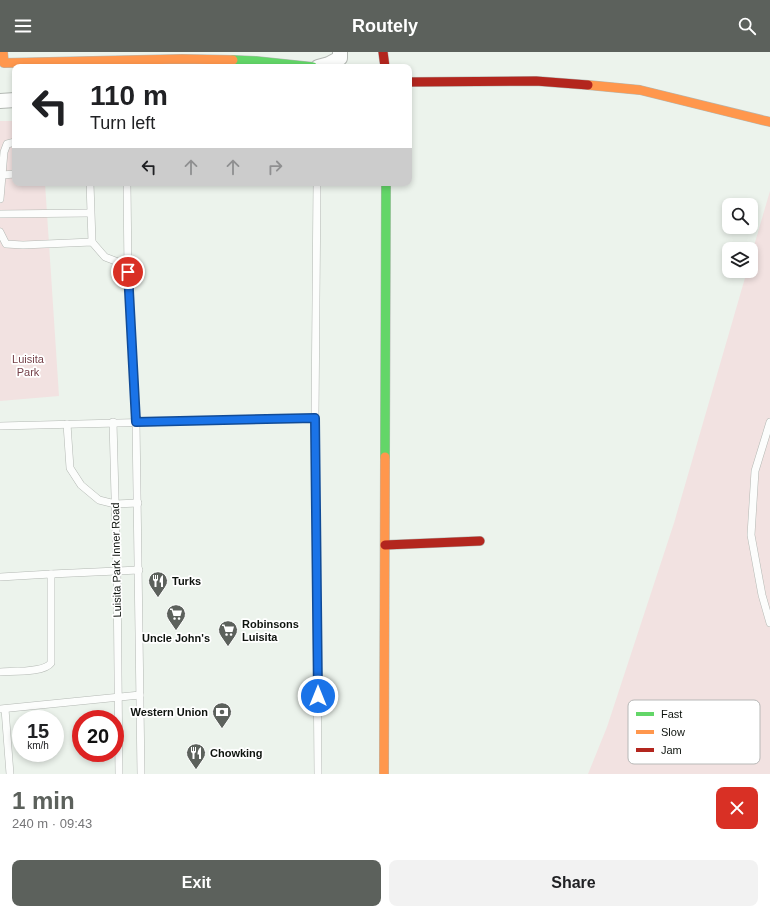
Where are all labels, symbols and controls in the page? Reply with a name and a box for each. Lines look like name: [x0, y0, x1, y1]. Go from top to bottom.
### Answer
icon: menu: [12, 15, 34, 37]
icon: search: [736, 15, 758, 37]
text: Routely: [352, 16, 418, 36]
icon: left: [24, 80, 76, 132]
text: 110 m: [90, 80, 168, 111]
text: Turn left: [90, 113, 155, 133]
icon: left: [138, 156, 160, 178]
icon: ahead: [180, 156, 202, 178]
icon: ahead: [222, 156, 244, 178]
icon: right: [264, 156, 286, 178]
map controls: [722, 198, 758, 278]
button: search: [722, 198, 758, 234]
button: layers: [722, 242, 758, 278]
pin: [111, 255, 145, 289]
icon: arrive: [117, 261, 139, 283]
park label: Luisita Park: [12, 353, 45, 378]
street label: Luisita Park Inner Road: [109, 502, 123, 618]
restaurant icon: Turks: [147, 570, 169, 598]
place label: Turks: [172, 575, 201, 587]
supermarket icon: Uncle John's: [165, 603, 187, 631]
place label: Robinsons Luisita: [242, 618, 299, 643]
supermarket icon: Robinsons Luisita: [217, 619, 239, 647]
place label: Uncle John's: [142, 632, 210, 644]
position arrow: [297, 675, 339, 717]
legend: [628, 700, 760, 764]
bank icon: Western Union: [211, 701, 233, 729]
place label: Western Union: [131, 706, 208, 718]
text: Fast: [661, 708, 682, 720]
speed limit sign: 20: [72, 710, 124, 762]
text: 15: [27, 720, 49, 742]
text: Slow: [661, 726, 685, 738]
text: km/h: [27, 740, 49, 751]
restaurant icon: Chowking: [185, 742, 207, 770]
text: Jam: [661, 744, 682, 756]
place label: Chowking: [210, 747, 263, 759]
text: 1 min: [12, 787, 75, 814]
button: close: [716, 787, 758, 829]
text: 240 m · 09:43: [12, 816, 92, 831]
button: Exit: [12, 860, 381, 906]
button: Share: [389, 860, 758, 906]

